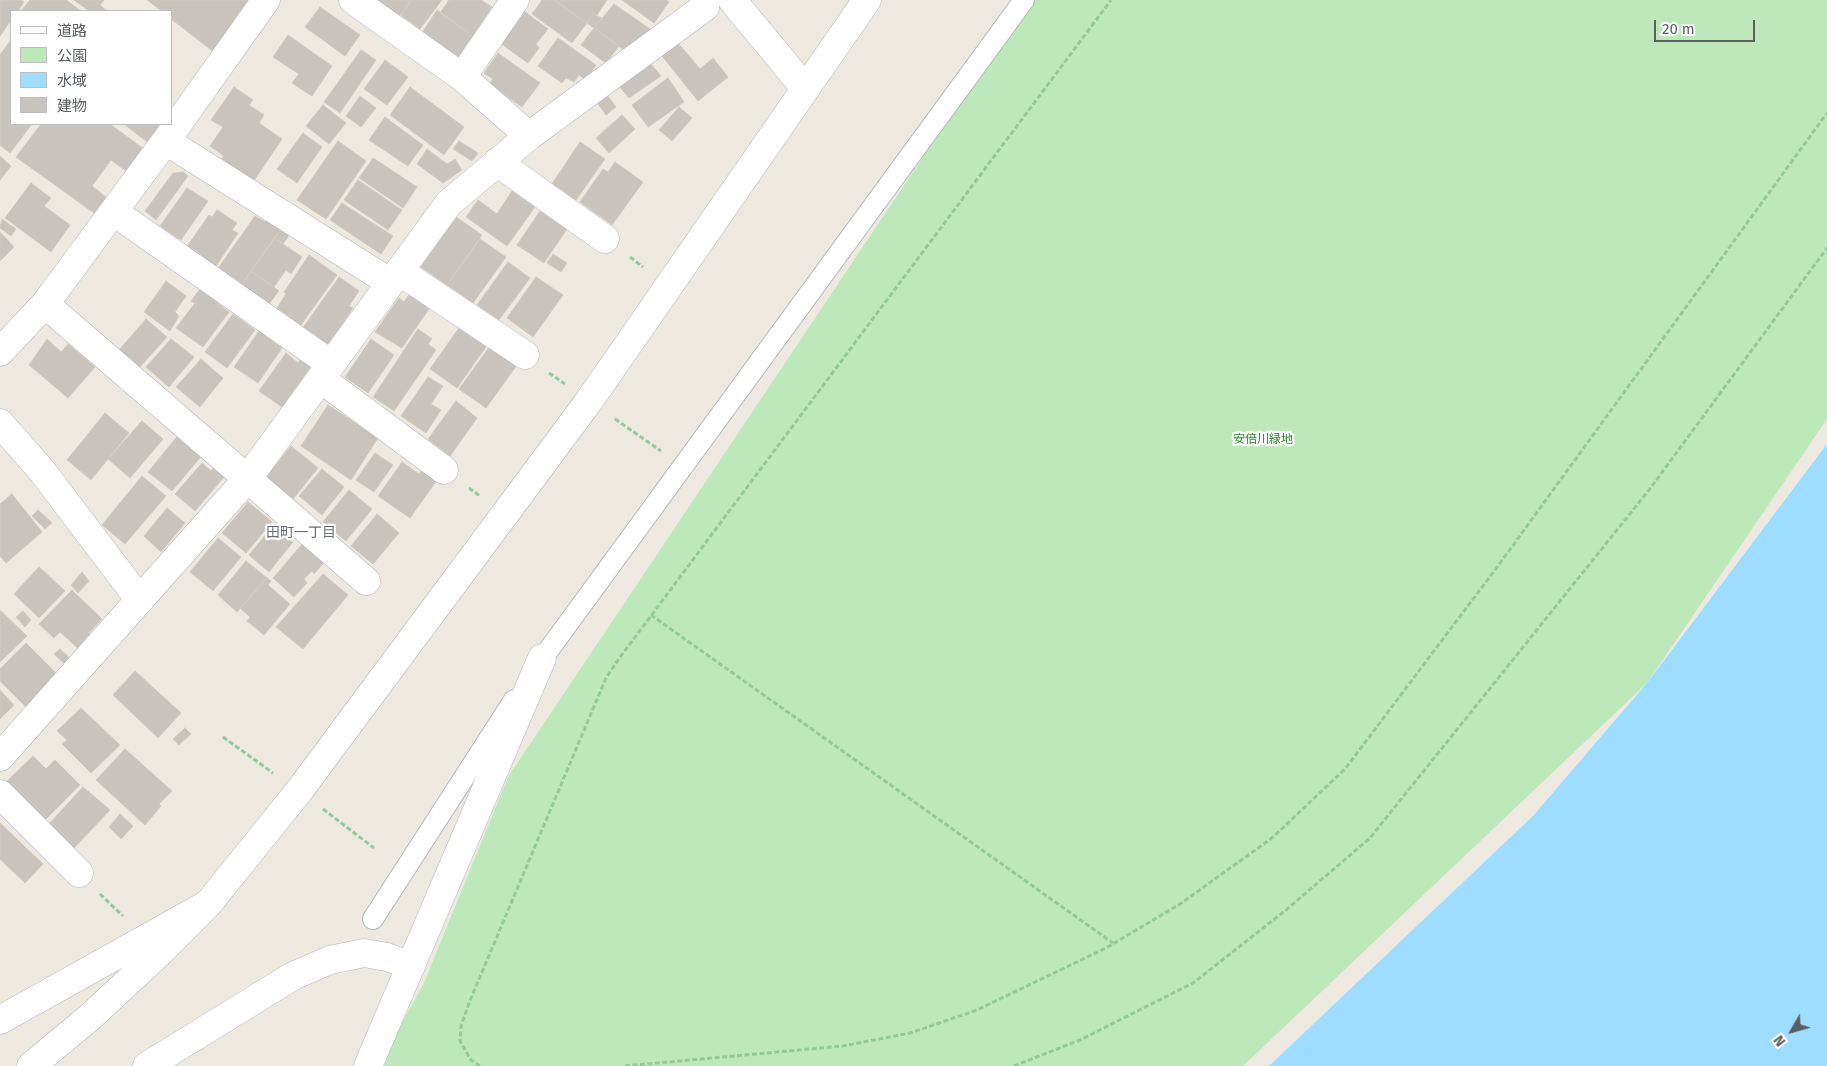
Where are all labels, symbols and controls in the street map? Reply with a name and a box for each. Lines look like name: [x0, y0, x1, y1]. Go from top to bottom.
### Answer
legend: [10, 10, 172, 125]
scale bar: [1657, 10, 1758, 42]
text: 20 m: [1662, 20, 1695, 38]
text: 道路: [57, 22, 87, 40]
text: 公園: [57, 47, 87, 65]
text: 水域: [57, 72, 87, 90]
text: 建物: [57, 97, 87, 115]
park label: 安倍川緑地: [1233, 433, 1293, 447]
district label: 田町一丁目: [266, 525, 336, 541]
north arrow: [1767, 1006, 1817, 1056]
text: N: [1770, 1032, 1789, 1049]

